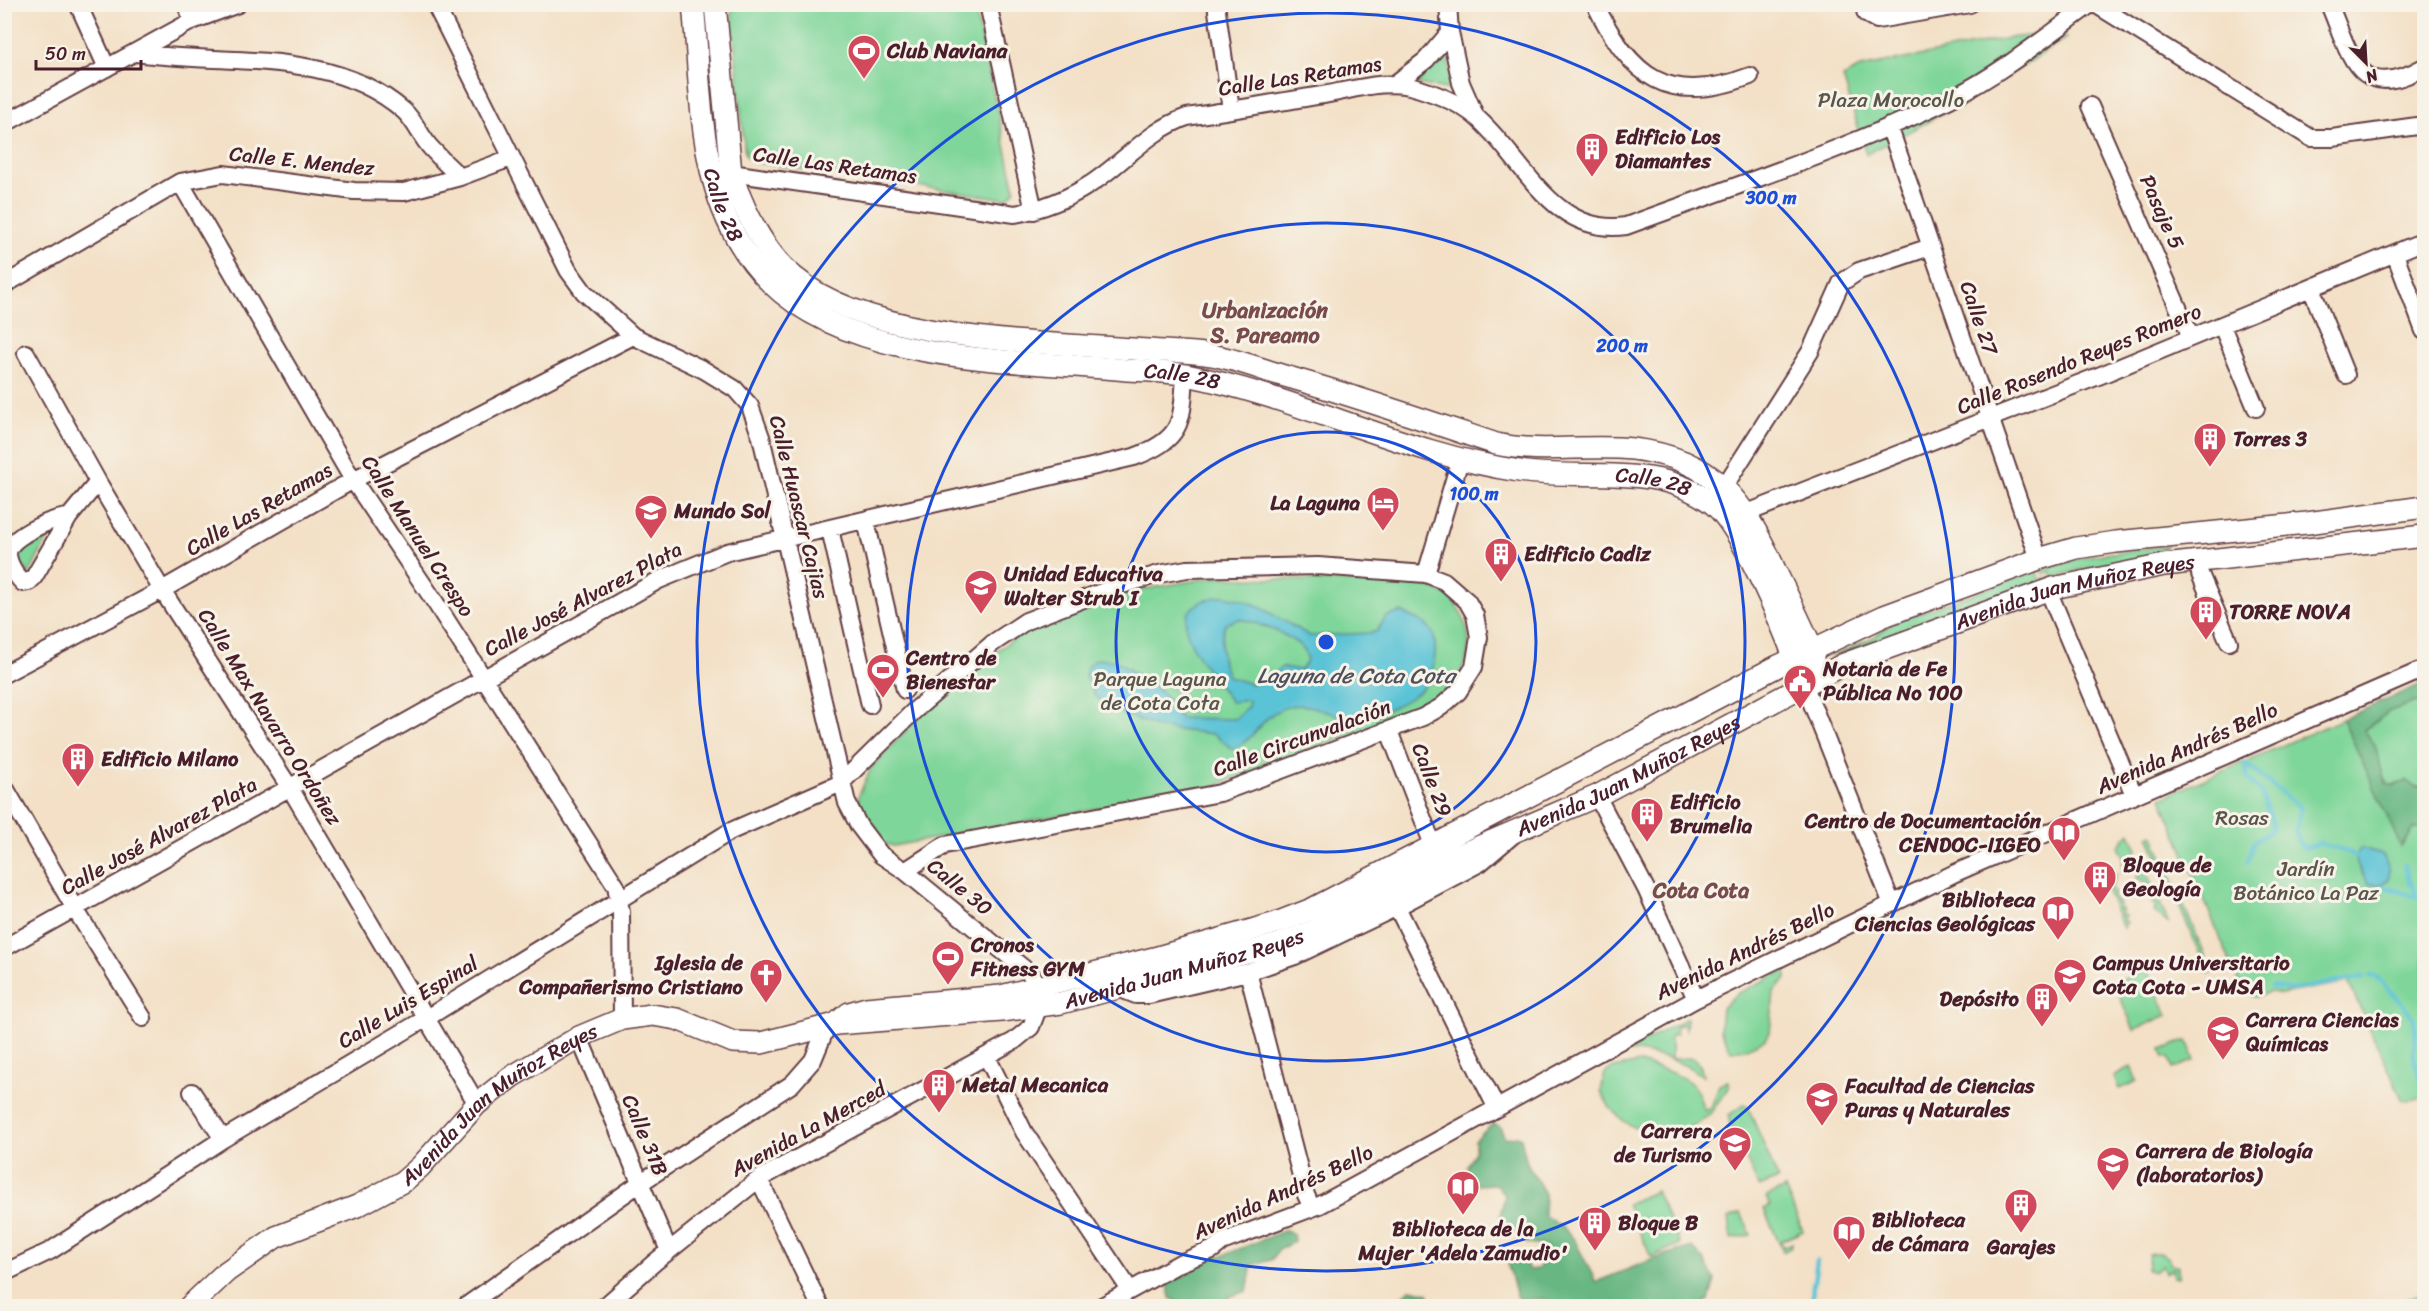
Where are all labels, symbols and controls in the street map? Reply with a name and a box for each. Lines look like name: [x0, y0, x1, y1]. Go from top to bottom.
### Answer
place label: Club Naviana: [886, 32, 1009, 70]
scale bar: [36, 33, 141, 71]
sports icon: Club Naviana: [846, 33, 882, 80]
north arrow: [2336, 33, 2396, 93]
text: 50 m: [45, 38, 86, 70]
street label: Calle Las Retamas: [1216, 44, 1385, 108]
text: N: [2360, 60, 2384, 92]
park label: Plaza Morocollo: [1818, 81, 1964, 119]
place label: Edificio Los Diamantes: [1615, 118, 1721, 180]
building icon: Edificio Los Diamantes: [1574, 131, 1610, 178]
street label: Calle E. Mendez: [228, 134, 376, 188]
street label: Calle Las Retamas: [751, 135, 919, 195]
street label: Calle 28: [692, 164, 754, 249]
street label: Pasaje 5: [2129, 168, 2195, 256]
text: 300 m: [1744, 182, 1797, 214]
street label: Calle 27: [1949, 276, 2010, 362]
district label: Urbanización S. Pareamo: [1202, 291, 1328, 355]
street label: Calle Rosendo Reyes Romero: [1951, 292, 2208, 426]
text: 200 m: [1595, 330, 1648, 362]
street label: Calle 28: [1143, 352, 1224, 401]
street label: Calle Huascar Cajias: [758, 411, 840, 603]
place label: Torres 3: [2233, 420, 2308, 458]
building icon: Torres 3: [2192, 421, 2228, 468]
street label: Calle Manuel Crespo: [351, 447, 485, 625]
street label: Calle Las Retamas: [178, 451, 340, 567]
street label: Calle 28: [1615, 456, 1698, 508]
text: 100 m: [1450, 478, 1499, 510]
place label: La Laguna: [1270, 484, 1360, 522]
hotel icon: La Laguna: [1365, 485, 1401, 532]
place label: Mundo Sol: [673, 492, 771, 530]
school or university icon: Mundo Sol: [633, 493, 669, 540]
street label: Calle José Alvarez Plata: [477, 530, 690, 667]
place label: Edificio Cadiz: [1524, 535, 1652, 573]
building icon: Edificio Cadiz: [1483, 536, 1519, 583]
street label: Avenida Juan Muñoz Reyes: [1948, 543, 2197, 642]
place label: Unidad Educativa Walter Strub I: [1004, 555, 1163, 617]
school or university icon: Unidad Educativa Walter Strub I: [963, 568, 999, 615]
place label: TORRE NOVA: [2229, 593, 2351, 631]
building icon: TORRE NOVA: [2188, 594, 2224, 641]
street label: Calle Max Navarro Ordoñez: [187, 600, 353, 834]
centre of rings: [1316, 632, 1336, 652]
place label: Centro de Bienestar: [905, 639, 997, 701]
place label: Notaria de Fe Pública No 100: [1822, 650, 1963, 712]
sports icon: Centro de Bienestar: [865, 652, 901, 699]
water label: Laguna de Cota Cota: [1257, 656, 1458, 695]
park label: Parque Laguna de Cota Cota: [1094, 660, 1227, 722]
public building icon: Notaria de Fe Pública No 100: [1782, 663, 1818, 710]
street label: Calle Circunvalación: [1207, 688, 1397, 788]
street label: Avenida Andrés Bello: [2089, 691, 2285, 806]
street label: Avenida Juan Muñoz Reyes: [1509, 703, 1748, 848]
street label: Calle 29: [1400, 737, 1464, 823]
place label: Edificio Milano: [101, 740, 239, 778]
building icon: Edificio Milano: [60, 741, 96, 788]
street label: Calle José Alvarez Plata: [54, 766, 265, 906]
place label: Edificio Brumelia: [1670, 783, 1753, 845]
building icon: Edificio Brumelia: [1629, 796, 1665, 843]
park label: Rosas: [2215, 799, 2269, 837]
place label: Centro de Documentación CENDOC-IIGEO: [1804, 802, 2042, 864]
library icon: Centro de Documentación CENDOC-IIGEO: [2046, 815, 2082, 862]
place label: Bloque de Geología: [2122, 846, 2212, 908]
street label: Calle 30: [918, 848, 1002, 926]
park label: Jardín Botánico La Paz: [2233, 850, 2380, 912]
building icon: Bloque de Geología: [2082, 859, 2118, 906]
district label: Cota Cota: [1652, 871, 1749, 910]
place label: Biblioteca Ciencias Geológicas: [1854, 881, 2036, 943]
street label: Avenida Andrés Bello: [1648, 891, 1842, 1011]
library icon: Biblioteca Ciencias Geológicas: [2040, 894, 2076, 941]
street label: Avenida Juan Muñoz Reyes: [1059, 917, 1310, 1021]
place label: Cronos Fitness GYM: [970, 926, 1085, 988]
sports icon: Cronos Fitness GYM: [930, 939, 966, 986]
street label: Calle Luis Espinal: [330, 944, 487, 1059]
place label: Iglesia de Compañerismo Cristiano: [518, 944, 744, 1006]
place label: Campus Universitario Cota Cota - UMSA: [2092, 944, 2290, 1006]
church icon: Iglesia de Compañerismo Cristiano: [748, 957, 784, 1004]
school or university icon: Campus Universitario Cota Cota - UMSA: [2052, 957, 2088, 1004]
place label: Depósito: [1940, 980, 2020, 1018]
building icon: Depósito: [2024, 981, 2060, 1028]
place label: Carrera Ciencias Químicas: [2245, 1001, 2399, 1063]
street label: Avenida Juan Muñoz Reyes: [390, 1012, 604, 1196]
school or university icon: Carrera Ciencias Químicas: [2205, 1014, 2241, 1061]
place label: Metal Mecanica: [961, 1066, 1109, 1104]
building icon: Metal Mecanica: [921, 1067, 957, 1114]
place label: Facultad de Ciencias Puras y Naturales: [1844, 1067, 2035, 1129]
street label: Avenida La Merced: [722, 1069, 895, 1188]
school or university icon: Facultad de Ciencias Puras y Naturales: [1804, 1080, 1840, 1127]
street label: Calle 31B: [611, 1088, 679, 1182]
place label: Carrera de Turismo: [1614, 1112, 1712, 1174]
school or university icon: Carrera de Turismo: [1717, 1125, 1753, 1172]
place label: Carrera de Biología (laboratorios): [2135, 1132, 2314, 1194]
street label: Avenida Andrés Bello: [1185, 1133, 1380, 1251]
school or university icon: Carrera de Biología (laboratorios): [2095, 1145, 2131, 1192]
library icon: Biblioteca de la Mujer 'Adela Zamudio': [1445, 1169, 1481, 1216]
building icon: Garajes: [2003, 1187, 2039, 1234]
place label: Biblioteca de Cámara: [1872, 1201, 1969, 1263]
place label: Bloque B: [1618, 1204, 1699, 1242]
building icon: Bloque B: [1577, 1205, 1613, 1252]
place label: Biblioteca de la Mujer 'Adela Zamudio': [1357, 1210, 1568, 1272]
library icon: Biblioteca de Cámara: [1831, 1214, 1867, 1261]
place label: Garajes: [1986, 1228, 2056, 1266]

